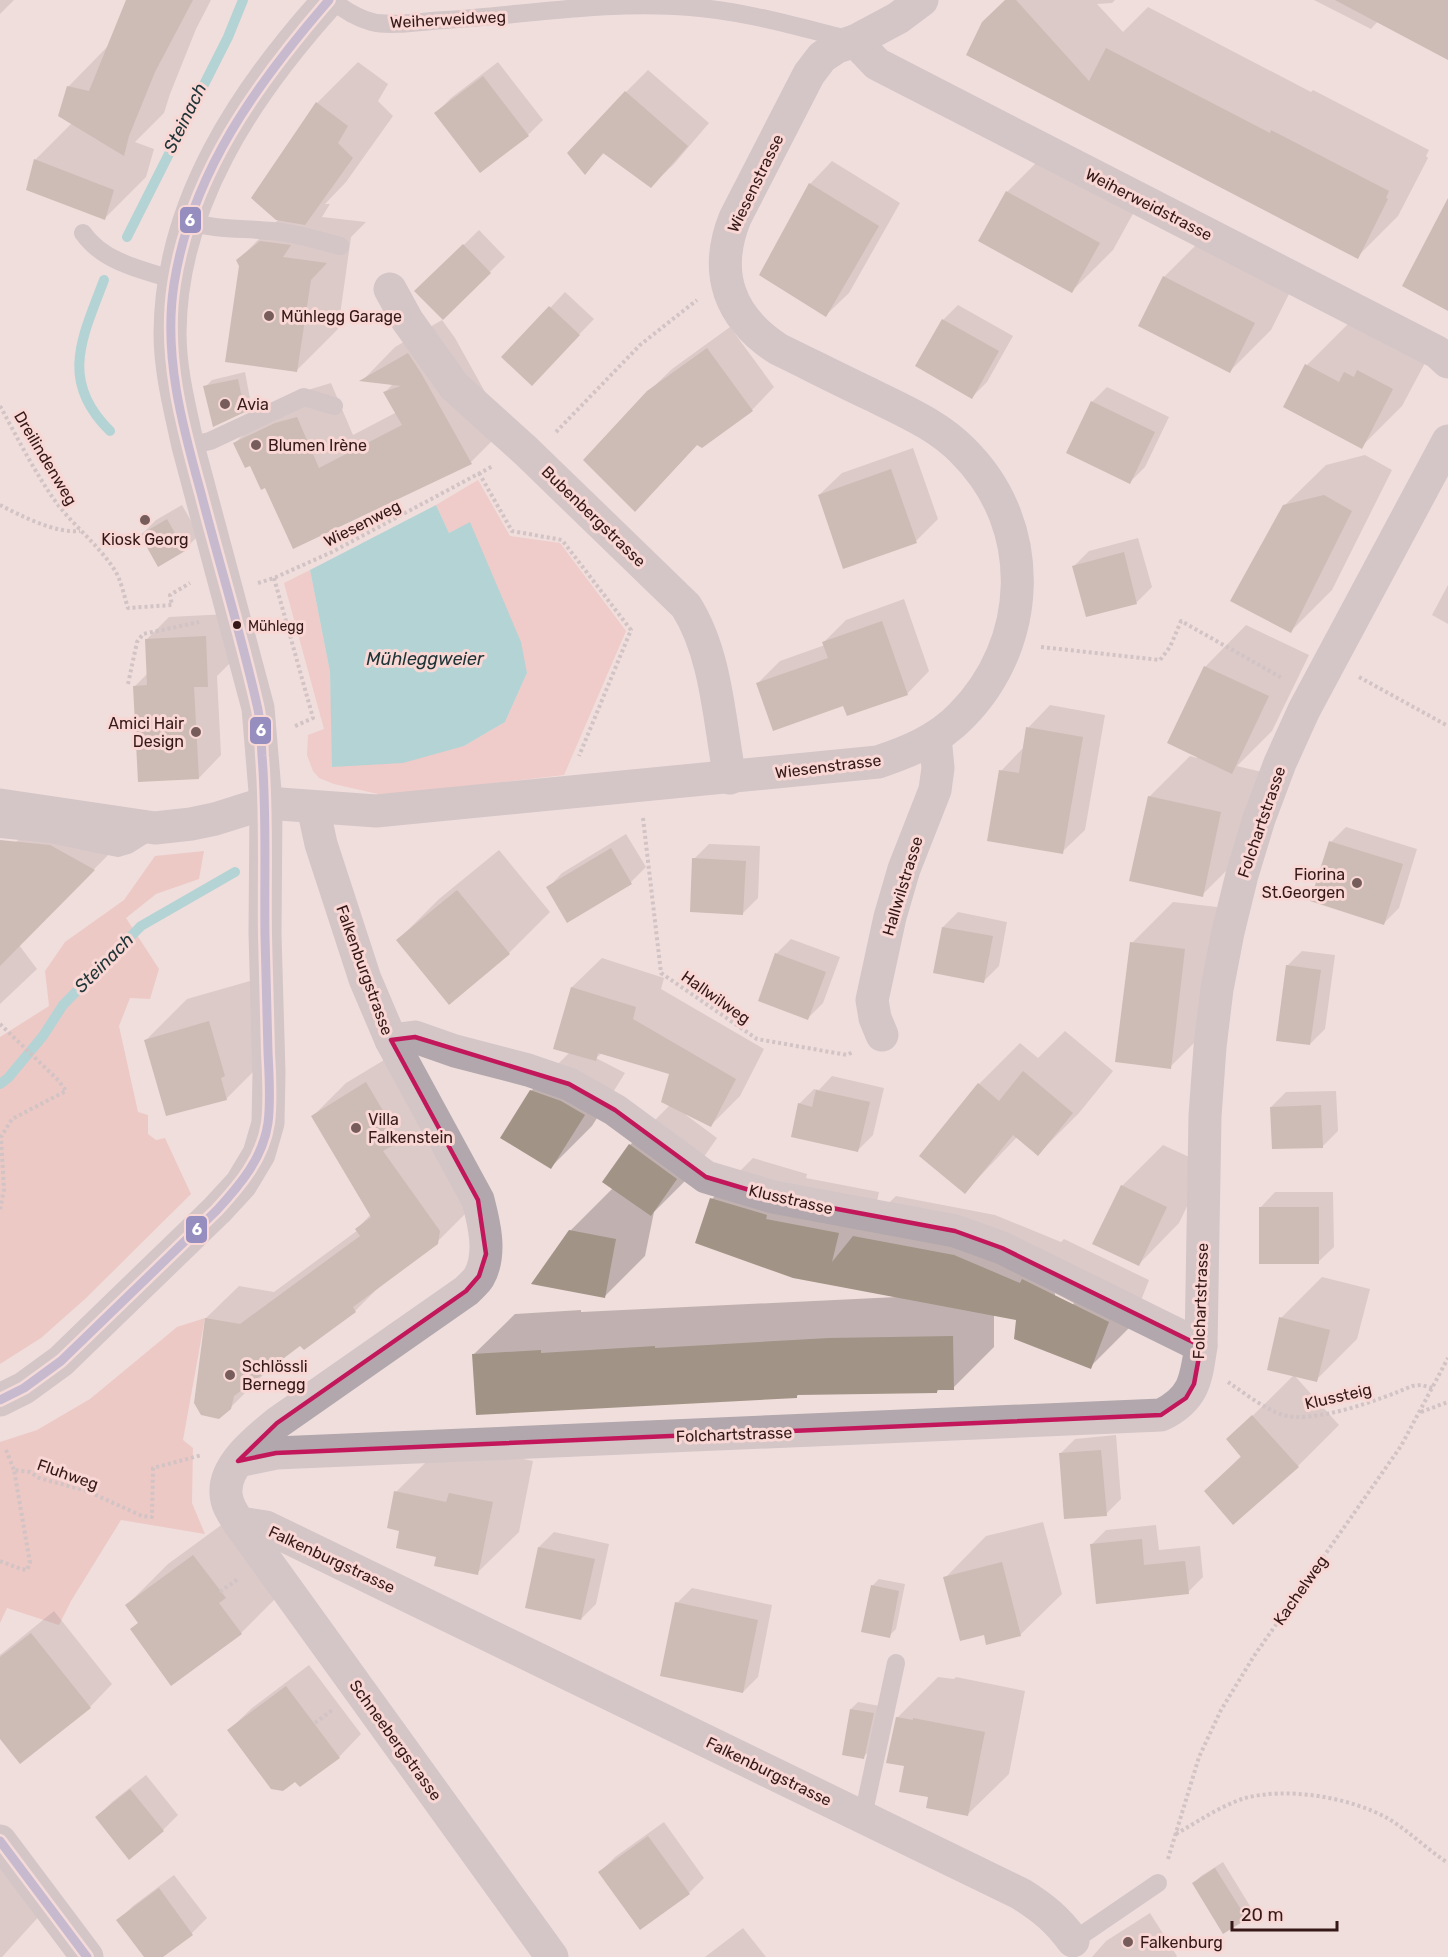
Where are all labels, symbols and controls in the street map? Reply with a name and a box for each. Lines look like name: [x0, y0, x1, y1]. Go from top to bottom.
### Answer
street label: Weiherweidweg: [390, 7, 507, 32]
water label: Steinach: [159, 80, 211, 156]
street label: Wiesenstrasse: [723, 131, 787, 235]
street label: Weiherweidstrasse: [1082, 164, 1215, 245]
line badge: 6: [179, 206, 202, 234]
text: 6: [185, 211, 195, 230]
place label: Mühlegg Garage: [281, 307, 402, 326]
marker: Mühlegg Garage: [262, 309, 276, 323]
place label: Avia: [237, 395, 269, 414]
marker: Avia: [218, 397, 232, 411]
street label: Dreilindenweg: [10, 408, 81, 509]
place label: Blumen Irène: [268, 436, 367, 455]
marker: Blumen Irène: [249, 438, 263, 452]
street label: Bubenbergstrasse: [538, 462, 650, 571]
street label: Wiesenweg: [321, 496, 404, 551]
marker: Kiosk Georg: [138, 513, 152, 527]
place label: Kiosk Georg: [101, 530, 189, 549]
place label: Mühlegg: [248, 618, 304, 635]
marker: Mühlegg: [231, 619, 243, 631]
water label: Mühleggweier: [366, 648, 485, 670]
place label: Amici Hair Design: [108, 714, 184, 751]
line badge: 6: [249, 716, 272, 745]
text: 6: [256, 721, 266, 740]
marker: Amici Hair Design: [189, 725, 203, 739]
street label: Wiesenstrasse: [774, 751, 882, 782]
street label: Folchartstrasse: [1234, 764, 1289, 880]
street label: Hallwilstrasse: [878, 834, 927, 938]
place label: Fiorina St.Georgen: [1262, 865, 1345, 902]
marker: Fiorina St.Georgen: [1350, 876, 1364, 890]
street label: Falkenburgstrasse: [332, 902, 397, 1038]
water label: Steinach: [70, 929, 138, 997]
street label: Hallwilweg: [678, 967, 754, 1028]
place label: Villa Falkenstein: [368, 1110, 453, 1147]
marker: Villa Falkenstein: [349, 1121, 363, 1135]
street label: Klusstrasse: [747, 1181, 835, 1218]
line badge: 6: [185, 1215, 208, 1244]
text: 6: [192, 1220, 202, 1239]
street label: Folchartstrasse: [1189, 1242, 1212, 1360]
place label: Schlössli Bernegg: [242, 1357, 308, 1394]
marker: Schlössli Bernegg: [223, 1368, 237, 1382]
street label: Klussteig: [1303, 1380, 1373, 1413]
street label: Folchartstrasse: [675, 1423, 793, 1446]
street label: Fluhweg: [35, 1455, 101, 1494]
street label: Falkenburgstrasse: [266, 1522, 398, 1597]
street label: Kachelweg: [1269, 1552, 1331, 1629]
street label: Schneebergstrasse: [345, 1676, 446, 1804]
street label: Falkenburgstrasse: [703, 1733, 835, 1810]
scale bar: [1232, 1894, 1337, 1932]
text: 20 m: [1241, 1904, 1283, 1926]
place label: Falkenburg: [1140, 1933, 1223, 1952]
marker: Falkenburg: [1121, 1935, 1135, 1949]

